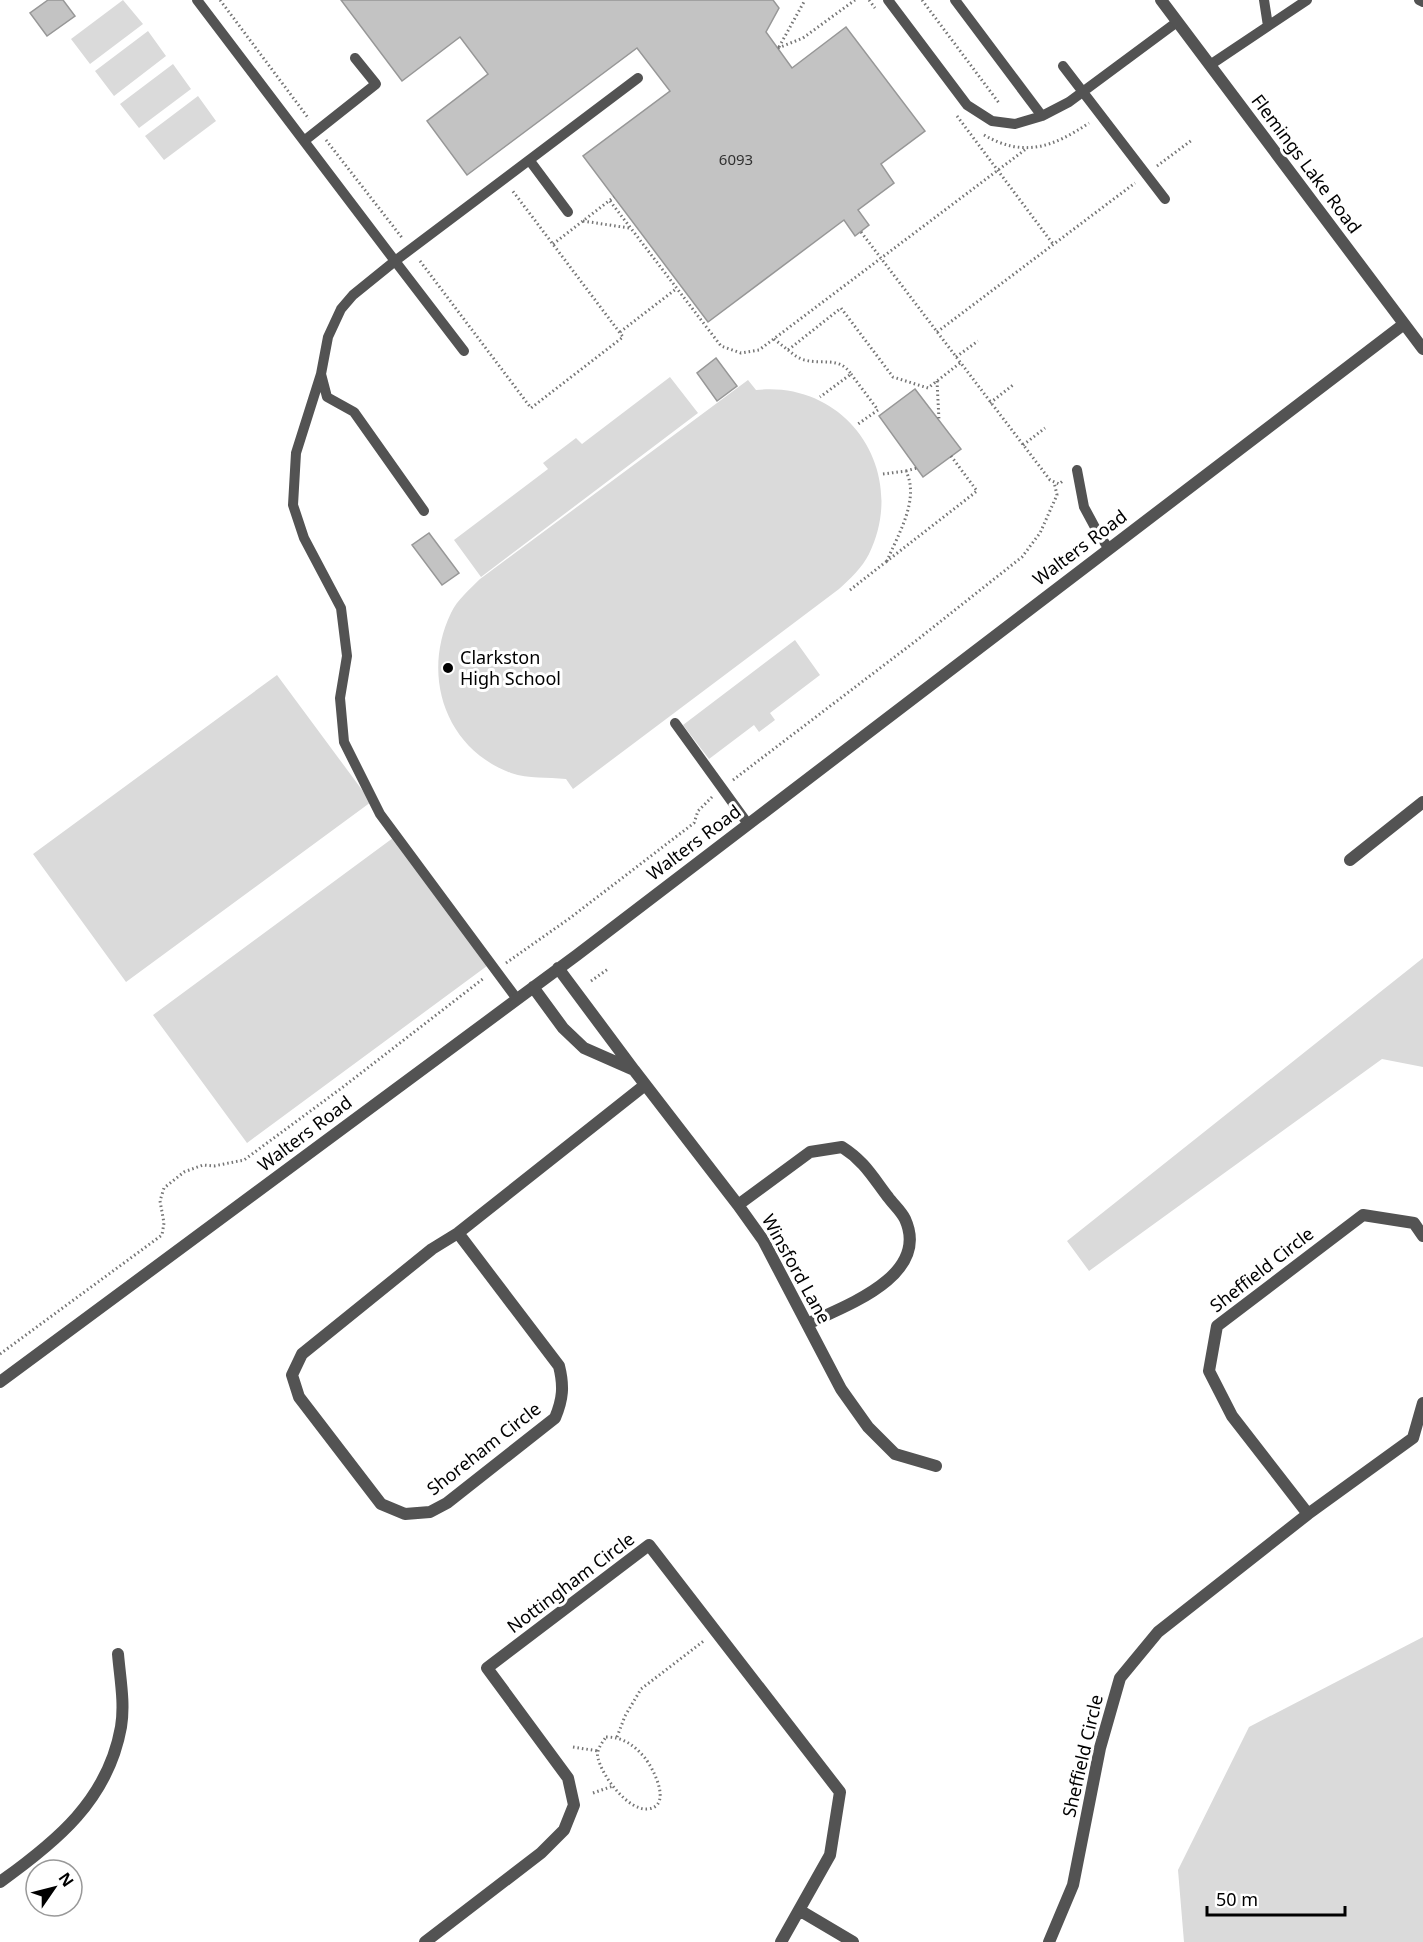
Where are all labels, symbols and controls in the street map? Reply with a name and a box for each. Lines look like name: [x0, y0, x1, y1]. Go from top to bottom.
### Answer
street label: Flemings Lake Road: [1247, 89, 1367, 238]
house number: 6093: [719, 149, 753, 169]
street label: Walters Road: [1028, 504, 1131, 590]
place label: Clarkston High School: [460, 645, 561, 690]
marker: Clarkston High School: [441, 661, 455, 675]
street label: Walters Road: [642, 799, 745, 885]
street label: Walters Road: [253, 1090, 356, 1176]
street label: Winsford Lane: [757, 1209, 837, 1328]
street label: Sheffield Circle: [1205, 1221, 1318, 1317]
street label: Shoreham Circle: [421, 1396, 545, 1500]
street label: Nottingham Circle: [502, 1526, 639, 1638]
street label: Sheffield Circle: [1056, 1692, 1108, 1820]
north arrow: [24, 1858, 84, 1918]
text: N: [54, 1868, 79, 1891]
scale bar: [1207, 1879, 1345, 1917]
text: 50 m: [1216, 1887, 1258, 1911]

